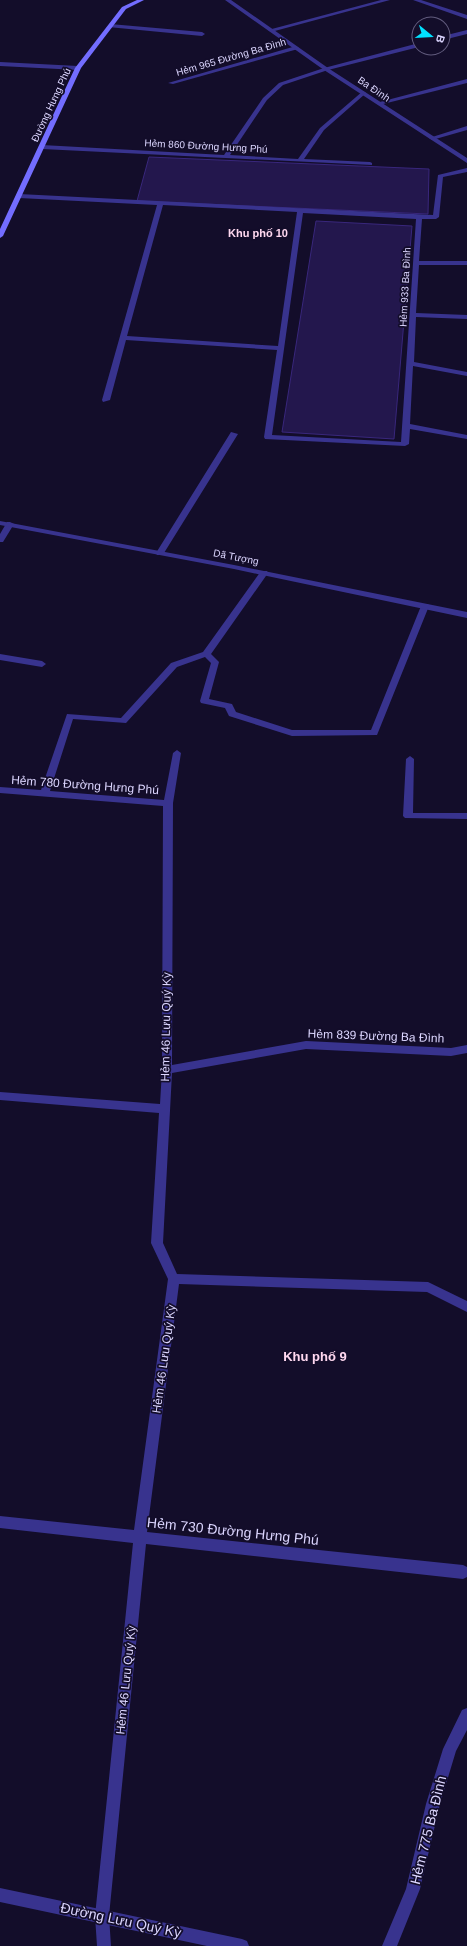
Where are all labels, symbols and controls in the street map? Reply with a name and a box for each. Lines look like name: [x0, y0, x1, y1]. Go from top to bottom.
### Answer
north arrow: [411, 16, 451, 56]
text: B: [434, 33, 447, 45]
street label: Hẻm 965 Đường Ba Đình: [175, 36, 287, 78]
street label: Đường Hưng Phú: [29, 66, 73, 144]
street label: Ba Đình: [356, 74, 392, 104]
street label: Hẻm 860 Đường Hưng Phú: [144, 137, 268, 155]
district label: Khu phố 10: [228, 227, 288, 239]
street label: Hẻm 933 Ba Đình: [397, 247, 413, 327]
street label: Dã Tượng: [212, 547, 260, 567]
street label: Hẻm 780 Đường Hưng Phú: [11, 773, 159, 797]
street label: Hẻm 46 Lưu Quý Kỳ: [158, 972, 174, 1082]
street label: Hẻm 839 Đường Ba Đình: [307, 1027, 445, 1045]
street label: Hẻm 46 Lưu Quý Kỳ: [149, 1304, 179, 1414]
district label: Khu phố 9: [283, 1349, 347, 1364]
street label: Hẻm 730 Đường Hưng Phú: [146, 1514, 320, 1548]
street label: Hẻm 46 Lưu Quý Kỳ: [113, 1625, 139, 1735]
street label: Hẻm 775 Ba Đình: [407, 1774, 449, 1886]
street label: Đường Lưu Quý Kỳ: [59, 1899, 183, 1941]

